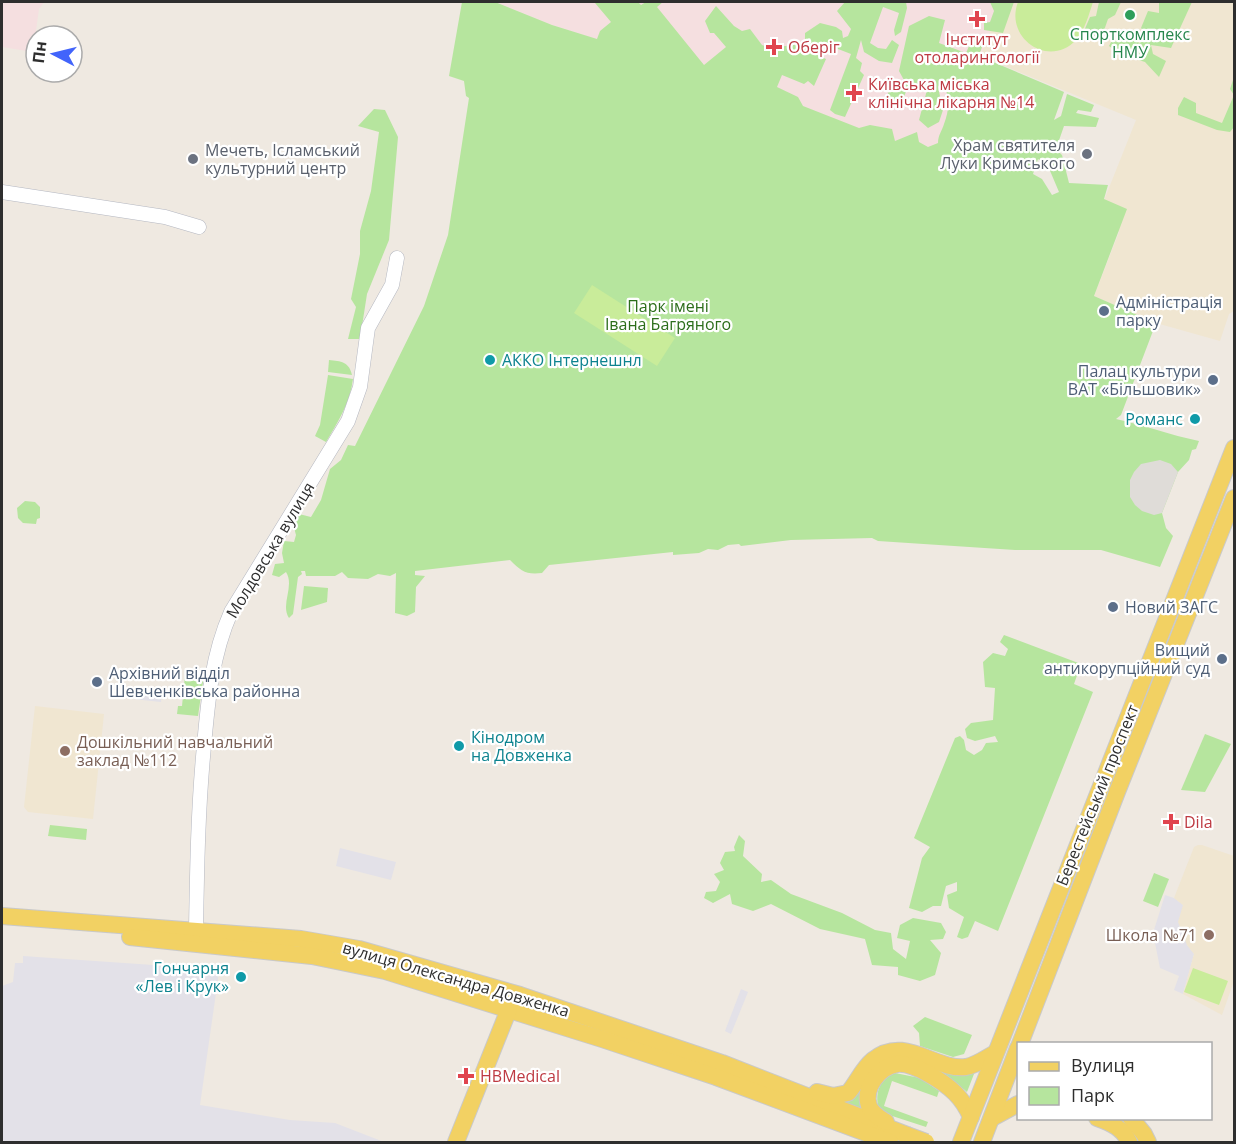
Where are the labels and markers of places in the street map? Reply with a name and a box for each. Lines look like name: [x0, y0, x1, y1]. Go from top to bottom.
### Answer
marker: Спорткомплекс НМУ: [1123, 8, 1137, 22]
marker: Інститут отоларингології: [968, 10, 986, 28]
place label: Спорткомплекс НМУ: [1070, 23, 1191, 63]
place label: Інститут отоларингології: [914, 28, 1041, 68]
place label: Оберіг: [788, 36, 840, 58]
marker: Оберіг: [765, 38, 783, 56]
place label: Київська міська клінічна лікарня №14: [868, 73, 1034, 113]
marker: Київська міська клінічна лікарня №14: [845, 84, 863, 102]
place label: Храм святителя Луки Кримського: [940, 134, 1075, 174]
place label: Мечеть, Ісламський культурний центр: [205, 139, 360, 179]
marker: Храм святителя Луки Кримського: [1080, 147, 1094, 161]
marker: Мечеть, Ісламський культурний центр: [186, 152, 200, 166]
place label: Адміністрація парку: [1116, 291, 1222, 331]
marker: Адміністрація парку: [1097, 304, 1111, 318]
place label: АККО Інтернешнл: [502, 349, 642, 371]
marker: АККО Інтернешнл: [483, 353, 497, 367]
place label: Палац культури ВАТ «Більшовик»: [1068, 360, 1201, 400]
marker: Палац культури ВАТ «Більшовик»: [1206, 373, 1220, 387]
place label: Романс: [1125, 408, 1183, 430]
marker: Романс: [1188, 412, 1202, 426]
place label: Новий ЗАГС: [1125, 596, 1218, 618]
marker: Новий ЗАГС: [1106, 600, 1120, 614]
place label: Вищий антикорупційний суд: [1044, 639, 1210, 679]
marker: Вищий антикорупційний суд: [1215, 652, 1229, 666]
place label: Архівний відділ Шевченківська районна: [109, 662, 300, 702]
marker: Архівний відділ Шевченківська районна: [90, 675, 104, 689]
place label: Кінодром на Довженка: [471, 726, 572, 766]
place label: Дошкільний навчальний заклад №112: [77, 731, 273, 771]
marker: Кінодром на Довженка: [452, 739, 466, 753]
marker: Дошкільний навчальний заклад №112: [58, 744, 72, 758]
place label: Dila: [1184, 811, 1213, 833]
marker: Dila: [1162, 813, 1180, 831]
place label: Школа №71: [1106, 924, 1197, 946]
marker: Школа №71: [1202, 928, 1216, 942]
place label: Гончарня «Лев і Крук»: [136, 957, 229, 997]
marker: Гончарня «Лев і Крук»: [234, 970, 248, 984]
place label: HBMedical: [480, 1065, 560, 1087]
marker: HBMedical: [457, 1067, 475, 1085]

